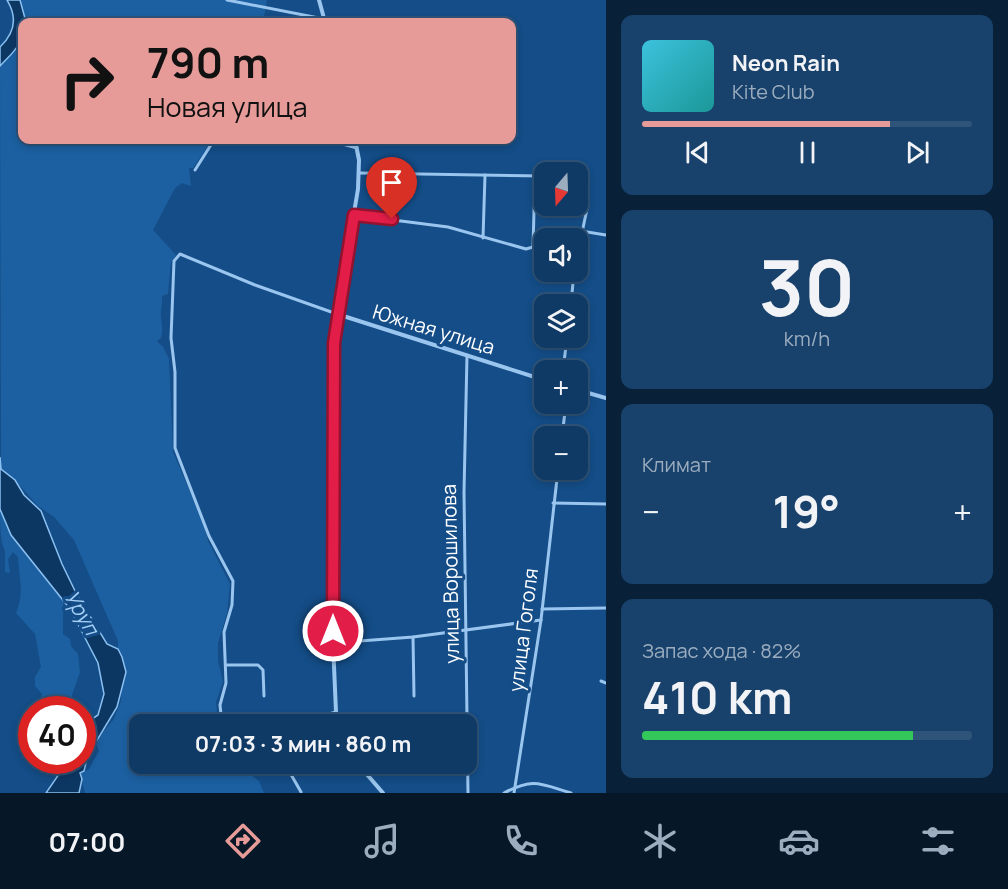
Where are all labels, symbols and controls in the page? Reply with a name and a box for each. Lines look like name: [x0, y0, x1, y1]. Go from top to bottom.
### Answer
text: 790 m: [147, 33, 269, 91]
icon: right: [48, 42, 126, 120]
text: Neon Rain: [732, 48, 840, 78]
text: Kite Club: [732, 78, 815, 105]
text: Новая улица: [147, 88, 308, 125]
icon: previous: [681, 136, 714, 169]
icon: pause: [791, 136, 824, 169]
icon: next: [901, 136, 934, 169]
pin: [366, 157, 417, 219]
north arrow: [534, 162, 588, 216]
map controls: [534, 162, 588, 480]
icon: arrive: [375, 166, 408, 199]
button: sound: [534, 228, 588, 282]
text: 30: [759, 233, 855, 339]
button: layers: [534, 294, 588, 348]
street label: Южная улица: [370, 298, 498, 360]
text: km/h: [784, 325, 830, 352]
button: +: [534, 360, 588, 414]
button: −: [534, 426, 588, 480]
text: Климат: [642, 451, 711, 478]
text: 19°: [772, 480, 840, 542]
street label: улица Ворошилова: [435, 484, 465, 664]
text: −: [642, 489, 660, 534]
text: +: [953, 489, 972, 534]
street label: улица Гоголя: [502, 566, 544, 694]
water label: Уруп: [58, 585, 107, 641]
position arrow: [301, 599, 365, 663]
text: Запас хода · 82%: [642, 637, 801, 664]
text: 410 km: [642, 666, 792, 728]
speed limit sign: 40: [18, 696, 96, 774]
text: 07:03 · 3 мин · 860 m: [195, 729, 411, 759]
icon: directions: [222, 820, 264, 862]
icon: music: [361, 820, 403, 862]
icon: phone: [500, 820, 542, 862]
icon: climate: [639, 820, 681, 862]
icon: car: [778, 820, 820, 862]
icon: filters: [917, 820, 959, 862]
text: 07:00: [49, 823, 125, 860]

